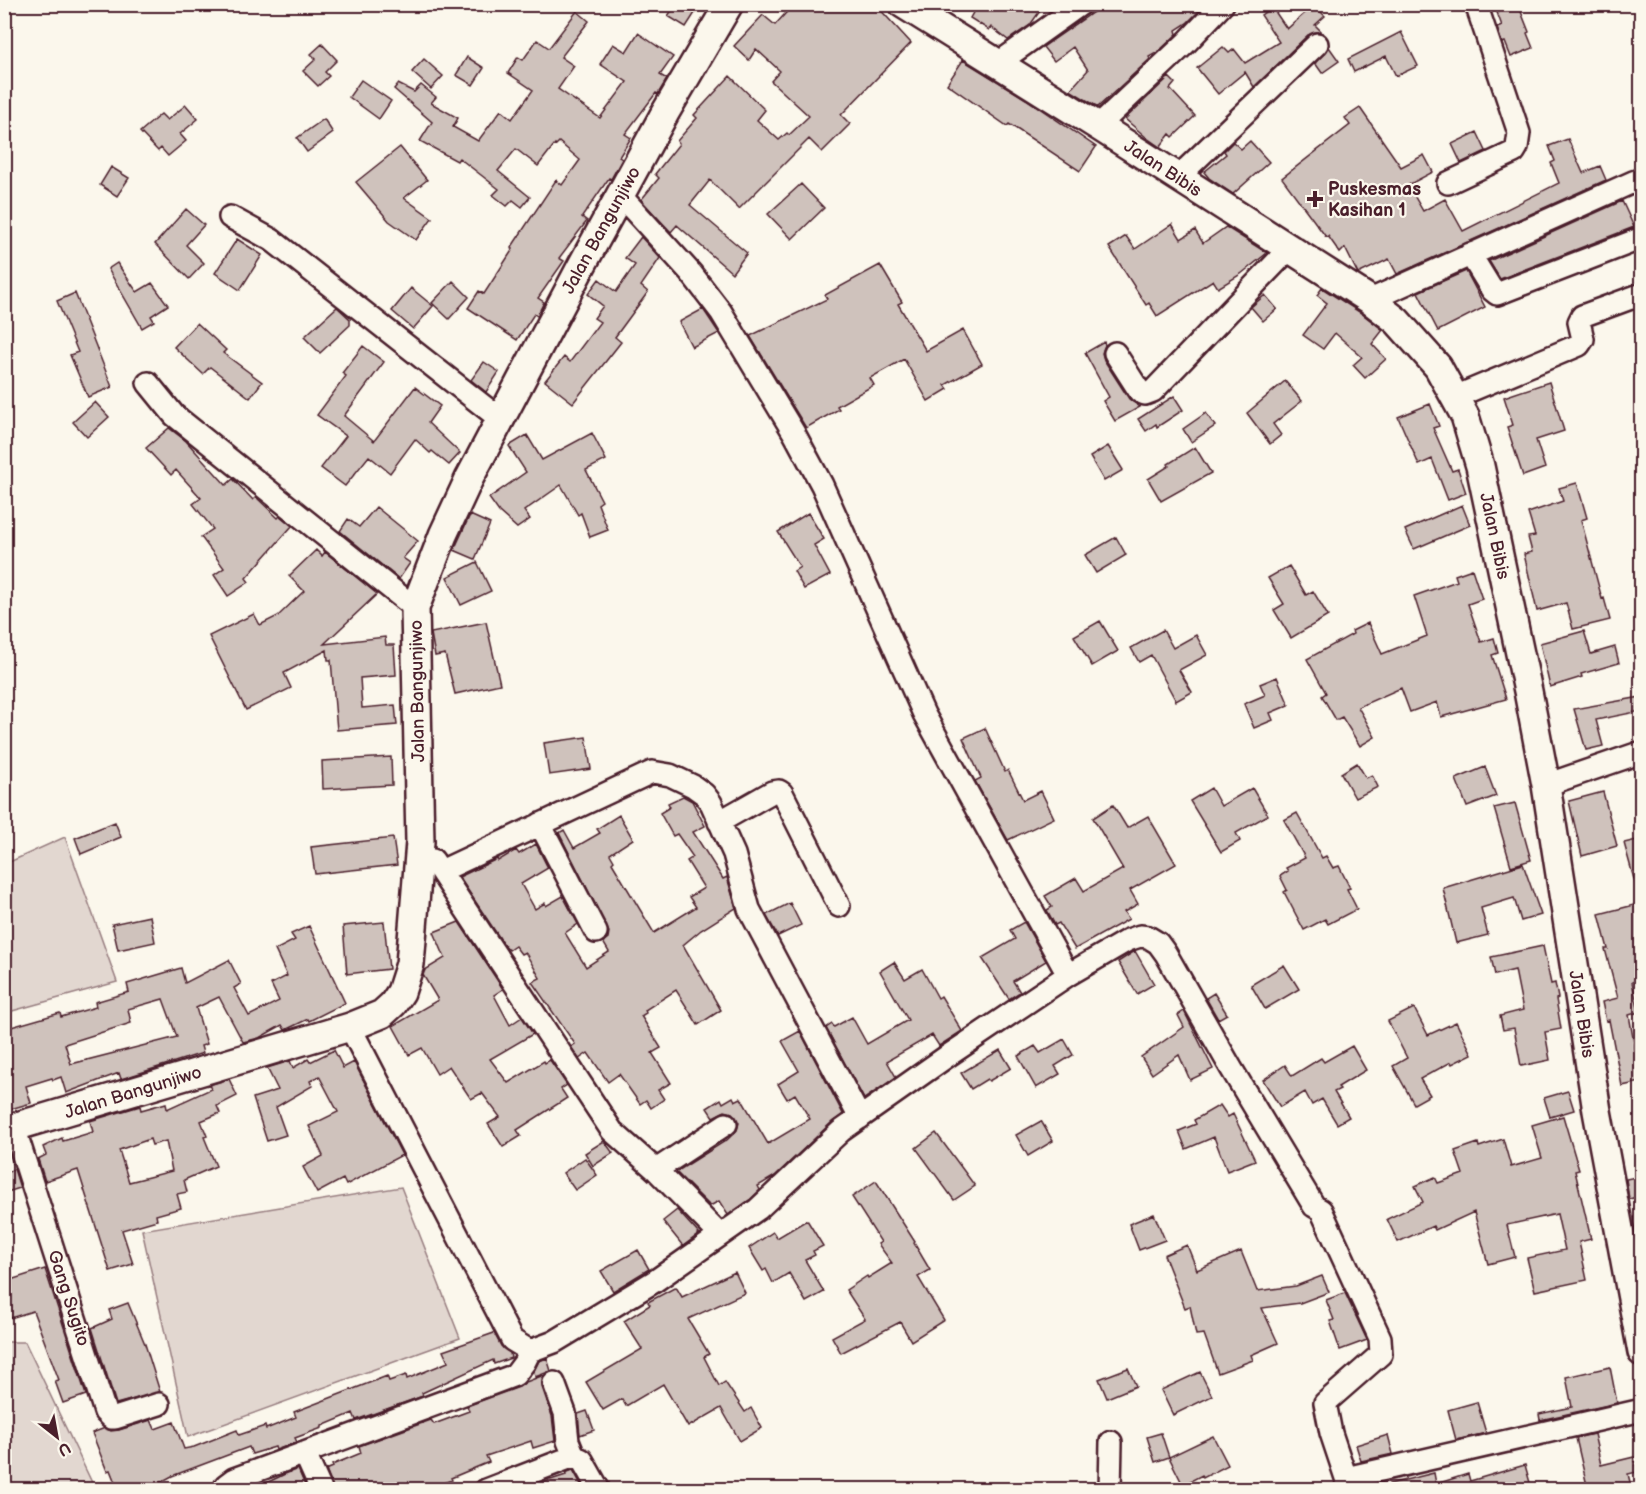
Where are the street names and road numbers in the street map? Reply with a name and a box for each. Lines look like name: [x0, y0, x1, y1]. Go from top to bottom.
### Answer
street label: Jalan Bibis: [1120, 136, 1205, 201]
street label: Jalan Bangunjiwo: [558, 163, 645, 298]
street label: Jalan Bibis: [1475, 491, 1514, 581]
street label: Jalan Bangunjiwo: [406, 620, 429, 762]
street label: Jalan Bibis: [1564, 969, 1599, 1059]
street label: Jalan Bangunjiwo: [62, 1062, 204, 1123]
street label: Gang Sugito: [43, 1248, 94, 1349]

